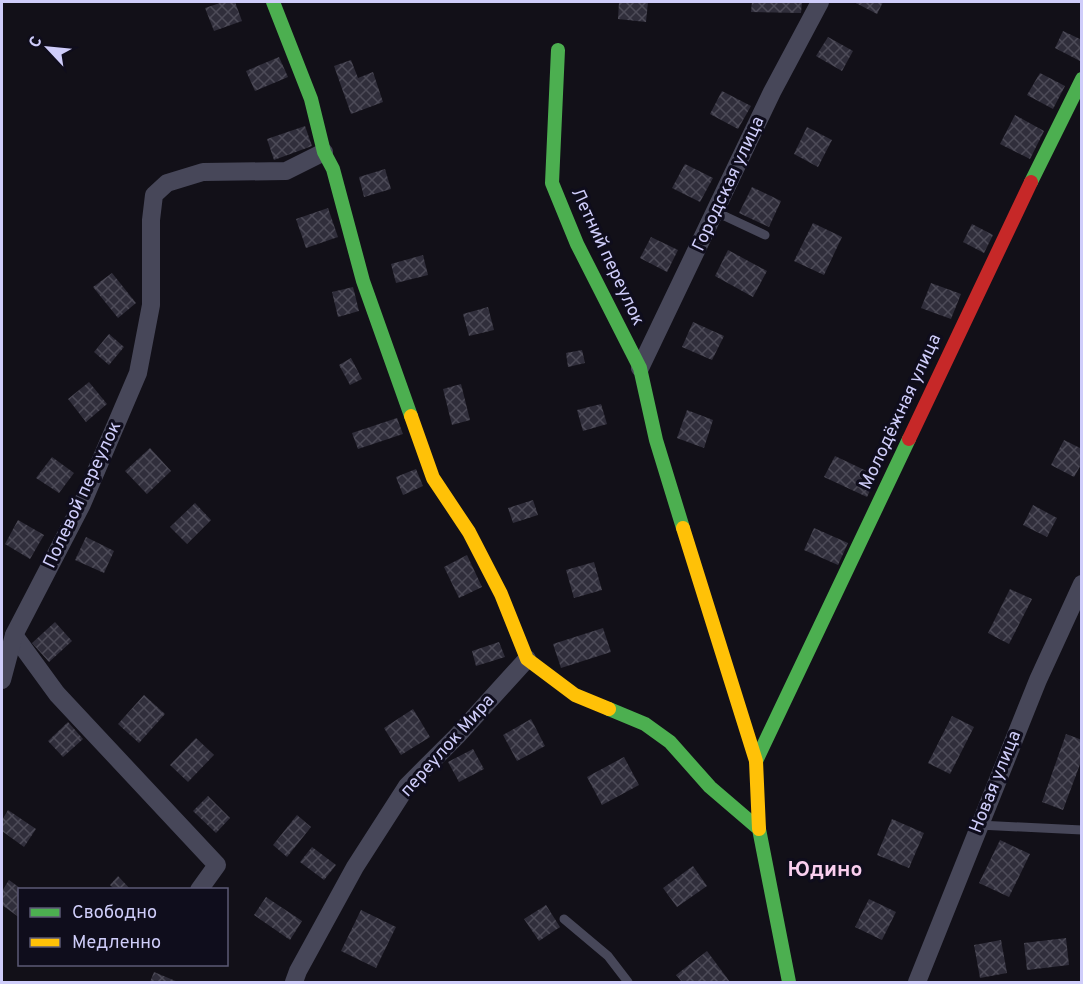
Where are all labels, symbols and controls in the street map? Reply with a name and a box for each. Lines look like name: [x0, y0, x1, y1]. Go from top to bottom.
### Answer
north arrow: [18, 18, 78, 78]
text: С: [25, 33, 48, 51]
street label: Городская улица: [688, 113, 770, 255]
street label: Летний переулок: [565, 184, 649, 330]
street label: Молодёжная улица: [855, 331, 947, 493]
street label: Полевой переулок: [39, 418, 127, 572]
street label: переулок Мира: [396, 690, 500, 802]
street label: Новая улица: [965, 727, 1027, 837]
district label: Юдино: [788, 857, 862, 884]
legend: [18, 888, 228, 966]
text: Свободно: [72, 902, 157, 925]
text: Медленно: [72, 932, 161, 955]

